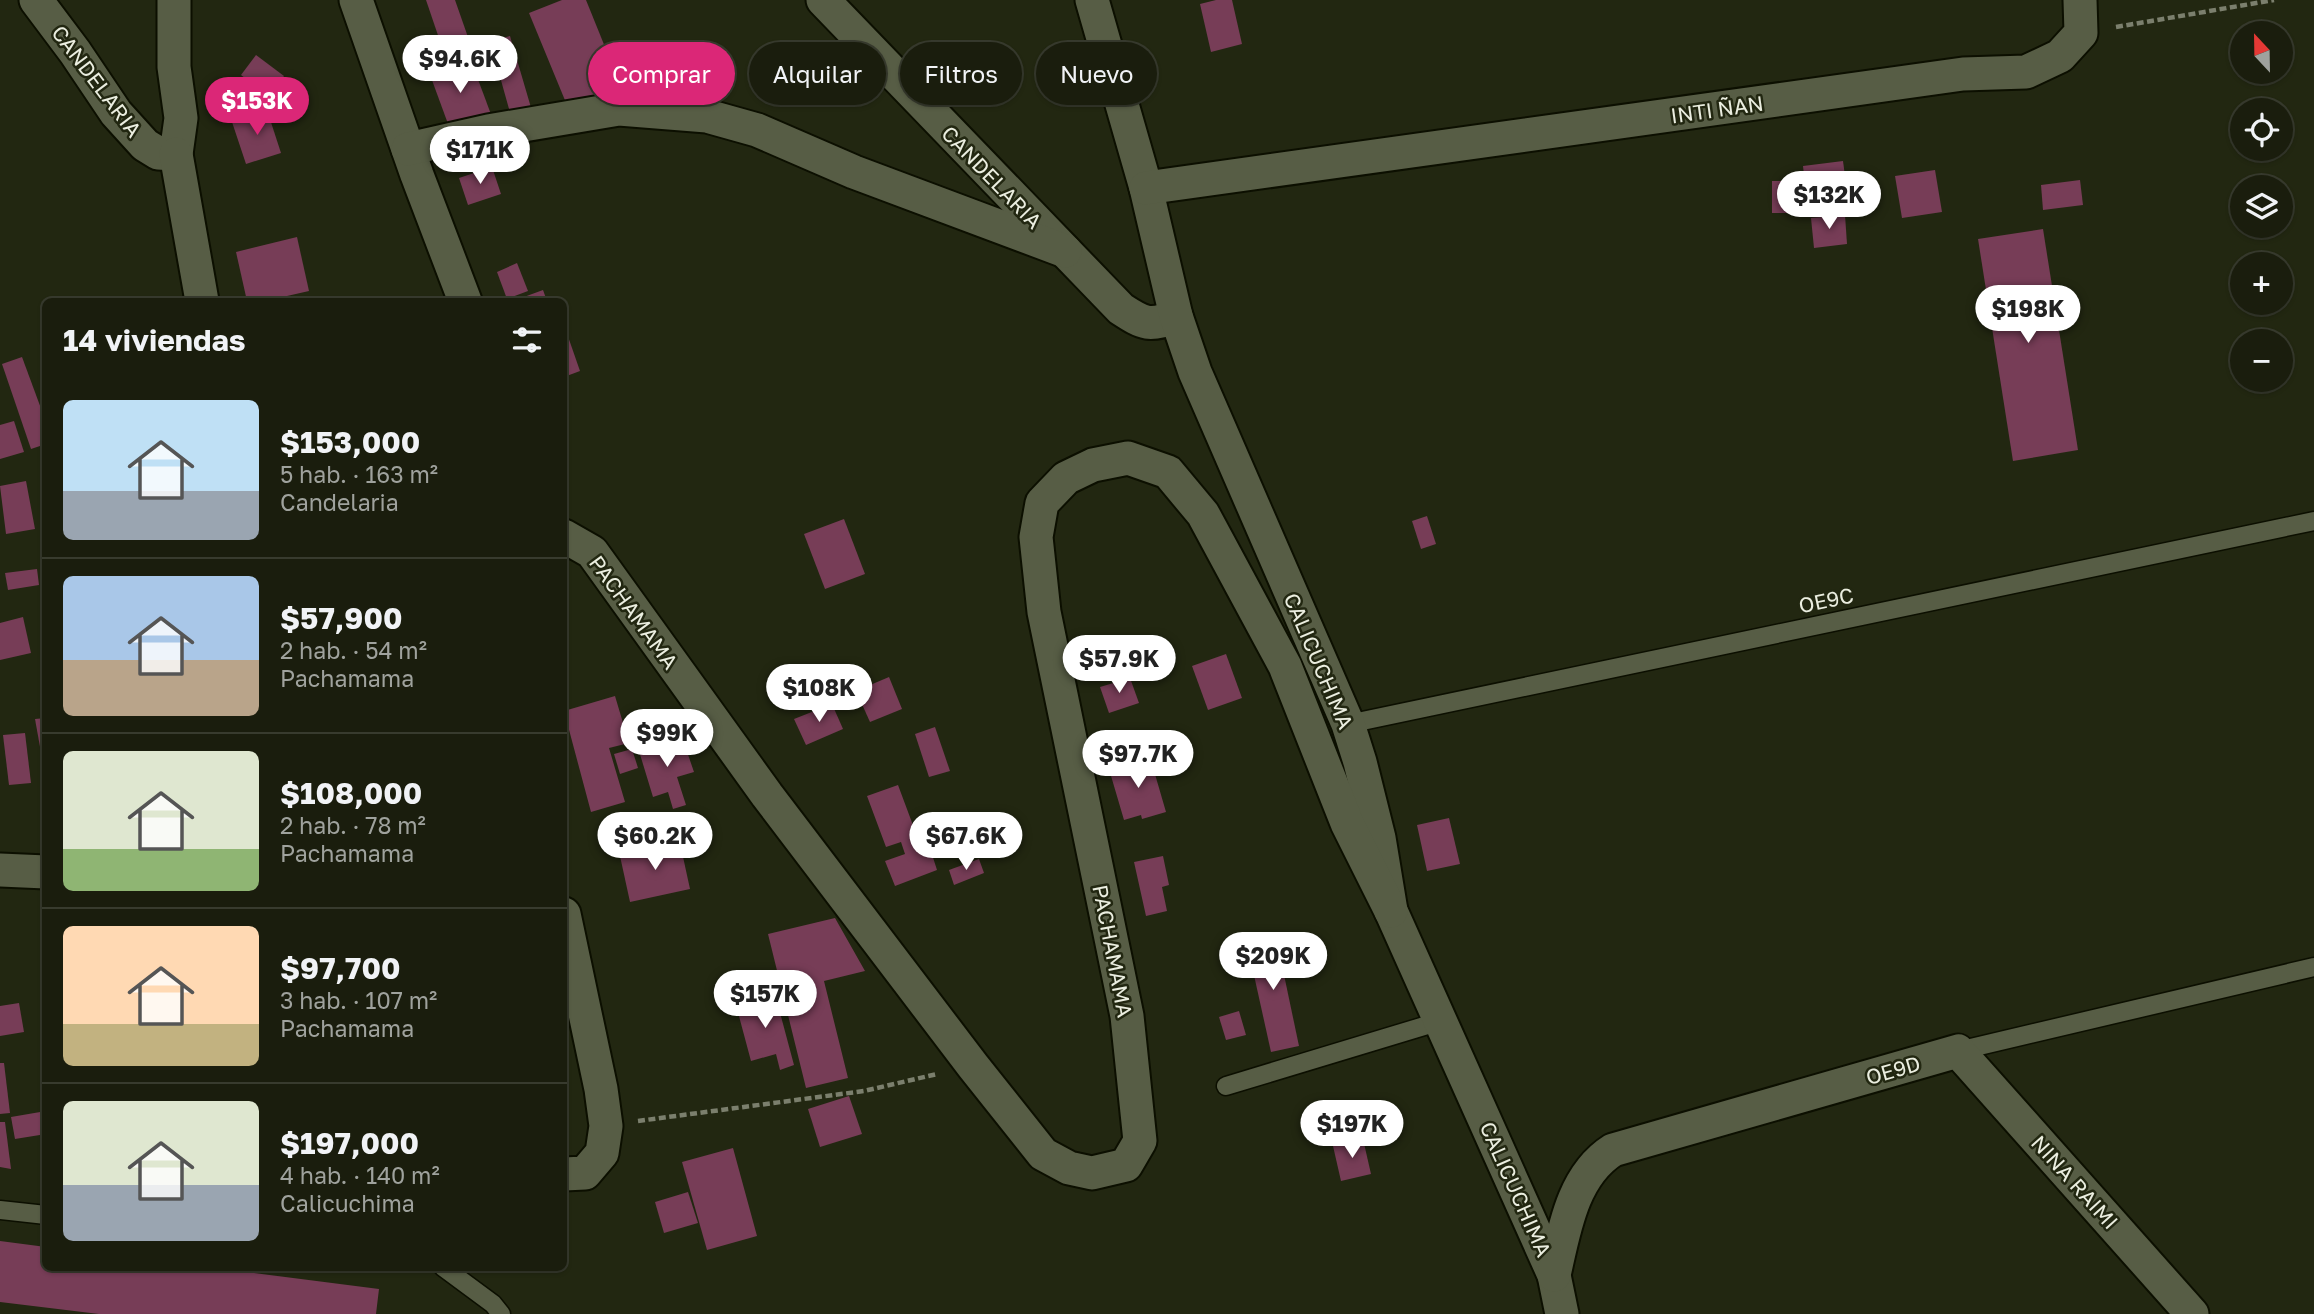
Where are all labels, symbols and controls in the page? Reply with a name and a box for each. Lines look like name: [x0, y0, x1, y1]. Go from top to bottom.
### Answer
street label: CANDELARIA: [47, 20, 147, 142]
north arrow: [2230, 21, 2292, 84]
map controls: [2230, 21, 2293, 392]
pin: $94.6K: [403, 36, 517, 95]
chip: Comprar: [588, 42, 735, 105]
chip: Alquilar: [749, 42, 886, 105]
chip: Filtros: [900, 42, 1022, 105]
chip: Nuevo: [1036, 42, 1157, 105]
text: $94.6K: [418, 44, 502, 72]
pin: $153K: [208, 78, 306, 137]
text: $153K: [221, 86, 293, 114]
street label: INTI ÑAN: [1669, 90, 1765, 128]
button: locate: [2230, 98, 2293, 161]
street label: CANDELARIA: [936, 120, 1048, 234]
pin: $171K: [431, 127, 529, 186]
text: $171K: [446, 135, 514, 163]
pin: $132K: [1780, 172, 1878, 231]
button: layers: [2230, 175, 2293, 238]
text: $132K: [1793, 180, 1865, 208]
button: +: [2230, 252, 2293, 315]
pin: $198K: [1979, 286, 2077, 345]
text: $198K: [1991, 294, 2065, 322]
icon: filters: [508, 321, 546, 359]
text: 14 viviendas: [63, 322, 246, 358]
button: −: [2230, 329, 2293, 392]
text: $153,000: [280, 424, 420, 460]
icon: home: [119, 428, 203, 512]
text: 5 hab. · 163 m²: [280, 460, 438, 488]
text: Candelaria: [280, 488, 399, 516]
street label: PACHAMAMA: [584, 550, 684, 674]
street label: OE9C: [1796, 582, 1856, 618]
street label: CALICUCHIMA: [1279, 589, 1359, 733]
text: $57,900: [280, 600, 402, 636]
icon: home: [119, 604, 203, 688]
text: 2 hab. · 54 m²: [280, 636, 427, 664]
pin: $57.9K: [1062, 636, 1176, 695]
text: $57.9K: [1079, 644, 1159, 672]
text: Pachamama: [280, 664, 414, 692]
pin: $108K: [770, 664, 868, 724]
text: $108K: [782, 673, 856, 701]
pin: $99K: [626, 710, 708, 769]
text: $99K: [636, 718, 698, 746]
pin: $97.7K: [1081, 730, 1195, 790]
text: $97.7K: [1098, 739, 1178, 767]
text: $108,000: [280, 775, 422, 811]
icon: home: [119, 779, 203, 863]
text: 2 hab. · 78 m²: [280, 811, 426, 839]
pin: $60.2K: [598, 812, 712, 872]
pin: $67.6K: [909, 812, 1023, 872]
text: $60.2K: [613, 821, 697, 849]
text: $67.6K: [925, 821, 1007, 849]
text: Pachamama: [280, 839, 414, 867]
street label: PACHAMAMA: [1087, 883, 1139, 1019]
pin: $209K: [1224, 932, 1322, 992]
text: $209K: [1235, 941, 1311, 969]
text: $97,700: [280, 950, 400, 986]
icon: home: [119, 954, 203, 1038]
pin: $157K: [716, 970, 814, 1030]
text: $157K: [730, 979, 800, 1007]
text: 3 hab. · 107 m²: [280, 986, 437, 1014]
text: Pachamama: [280, 1014, 414, 1042]
street label: OE9D: [1863, 1050, 1923, 1090]
pin: $197K: [1303, 1100, 1401, 1160]
text: $197K: [1316, 1109, 1388, 1137]
street label: CALICUCHIMA: [1475, 1117, 1557, 1261]
text: $197,000: [280, 1125, 419, 1161]
icon: home: [119, 1129, 203, 1213]
street label: NINA RAIMI: [2026, 1130, 2124, 1234]
text: 4 hab. · 140 m²: [280, 1161, 440, 1189]
text: Calicuchima: [280, 1189, 415, 1217]

